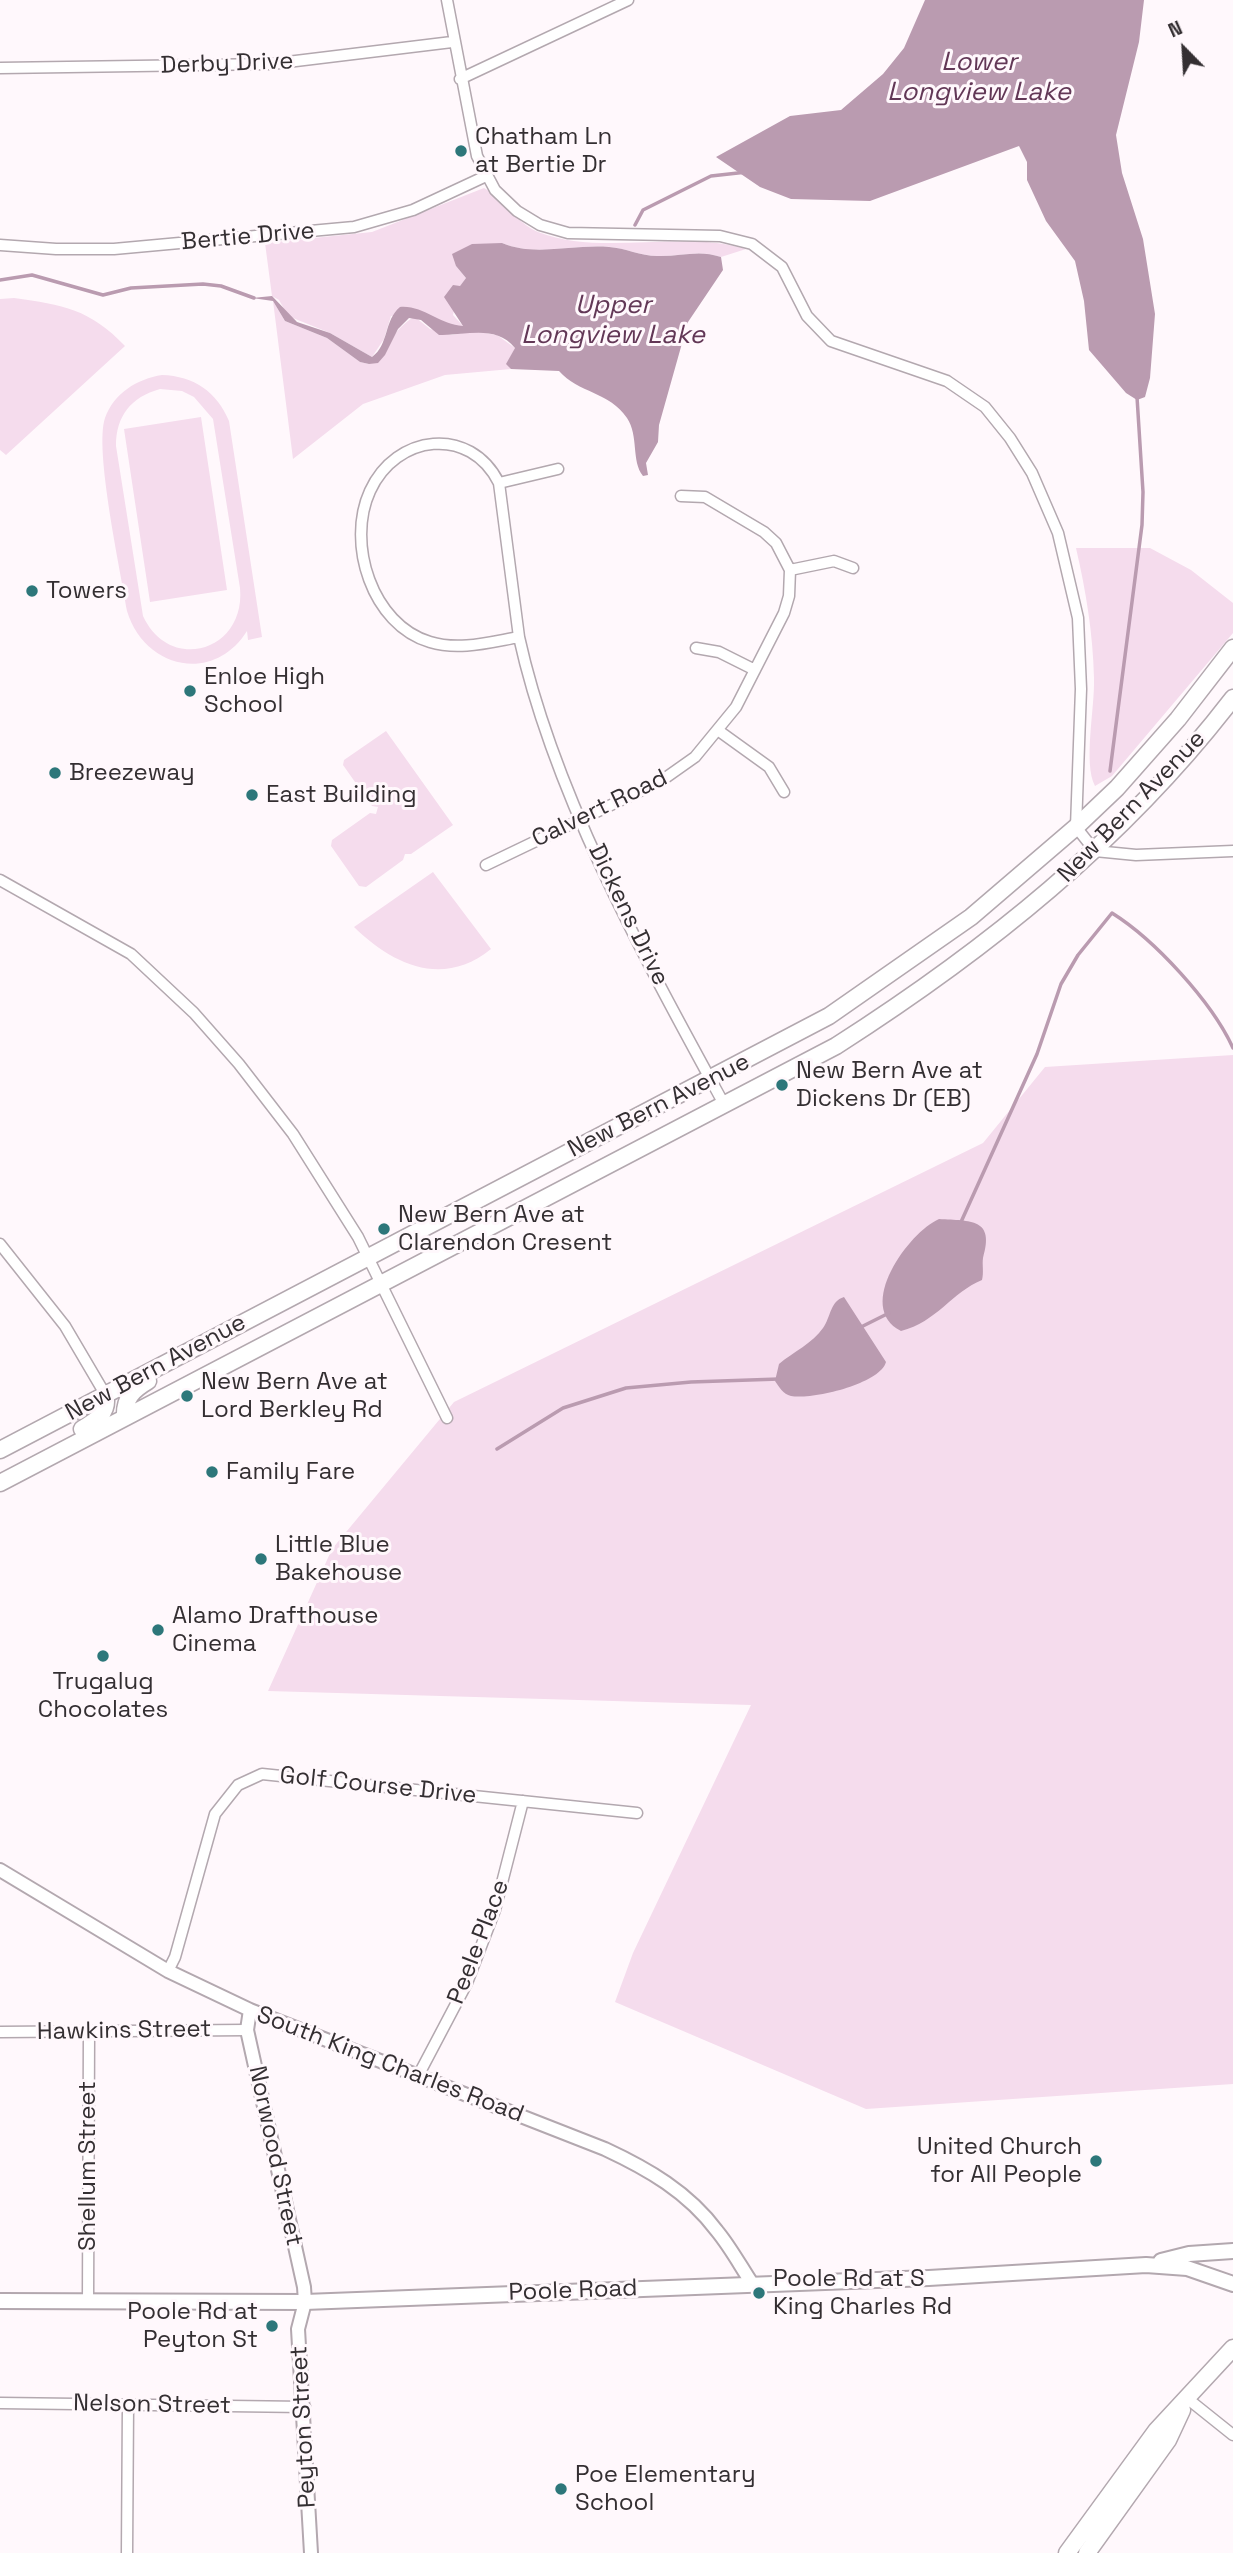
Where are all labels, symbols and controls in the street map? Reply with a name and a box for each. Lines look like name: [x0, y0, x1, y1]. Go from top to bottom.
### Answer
north arrow: [1149, 14, 1219, 84]
text: N: [1164, 15, 1186, 43]
street label: Derby Drive: [160, 47, 294, 81]
water label: Lower Longview Lake: [887, 47, 1071, 108]
place label: Chatham Ln at Bertie Dr: [475, 123, 612, 179]
marker: Chatham Ln at Bertie Dr: [453, 143, 469, 159]
street label: Bertie Drive: [180, 217, 316, 257]
water label: Upper Longview Lake: [521, 290, 705, 352]
place label: Towers: [46, 577, 127, 605]
marker: Towers: [24, 583, 40, 599]
place label: Enloe High School: [204, 663, 325, 719]
marker: Enloe High School: [182, 683, 198, 699]
street label: New Bern Avenue: [1052, 725, 1212, 889]
place label: Breezeway: [69, 759, 195, 787]
street label: Calvert Road: [528, 764, 672, 854]
marker: Breezeway: [47, 765, 63, 781]
place label: East Building: [266, 781, 417, 809]
marker: East Building: [244, 787, 260, 803]
street label: Dickens Drive: [581, 840, 675, 990]
street label: New Bern Avenue: [563, 1048, 755, 1164]
place label: New Bern Ave at Dickens Dr (EB): [796, 1057, 983, 1113]
marker: New Bern Ave at Dickens Dr (EB): [774, 1077, 790, 1093]
place label: New Bern Ave at Clarendon Cresent: [398, 1201, 612, 1257]
marker: New Bern Ave at Clarendon Cresent: [376, 1221, 392, 1237]
street label: New Bern Avenue: [61, 1308, 251, 1428]
place label: New Bern Ave at Lord Berkley Rd: [201, 1368, 388, 1424]
marker: New Bern Ave at Lord Berkley Rd: [179, 1388, 195, 1404]
place label: Family Fare: [226, 1458, 355, 1486]
marker: Family Fare: [204, 1464, 220, 1480]
place label: Little Blue Bakehouse: [275, 1531, 402, 1587]
marker: Little Blue Bakehouse: [253, 1551, 269, 1567]
place label: Alamo Drafthouse Cinema: [172, 1602, 378, 1658]
marker: Alamo Drafthouse Cinema: [150, 1622, 166, 1638]
marker: Trugalug Chocolates: [95, 1648, 111, 1664]
place label: Trugalug Chocolates: [38, 1668, 168, 1724]
street label: Golf Course Drive: [278, 1761, 478, 1811]
street label: Peele Place: [442, 1876, 516, 2008]
street label: South King Charles Road: [252, 2001, 528, 2129]
street label: Hawkins Street: [37, 2015, 211, 2047]
street label: Norwood Street: [242, 2063, 308, 2249]
street label: Shellum Street: [74, 2081, 102, 2251]
place label: United Church for All People: [917, 2133, 1082, 2189]
marker: United Church for All People: [1088, 2153, 1104, 2169]
place label: Poole Rd at S King Charles Rd: [773, 2265, 952, 2321]
street label: Poole Road: [508, 2274, 638, 2308]
marker: Poole Rd at S King Charles Rd: [751, 2285, 767, 2301]
place label: Poole Rd at Peyton St: [127, 2298, 258, 2354]
marker: Poole Rd at Peyton St: [264, 2318, 280, 2334]
street label: Peyton Street: [285, 2345, 323, 2509]
street label: Nelson Street: [73, 2389, 231, 2421]
place label: Poe Elementary School: [575, 2461, 756, 2517]
marker: Poe Elementary School: [553, 2481, 569, 2497]

